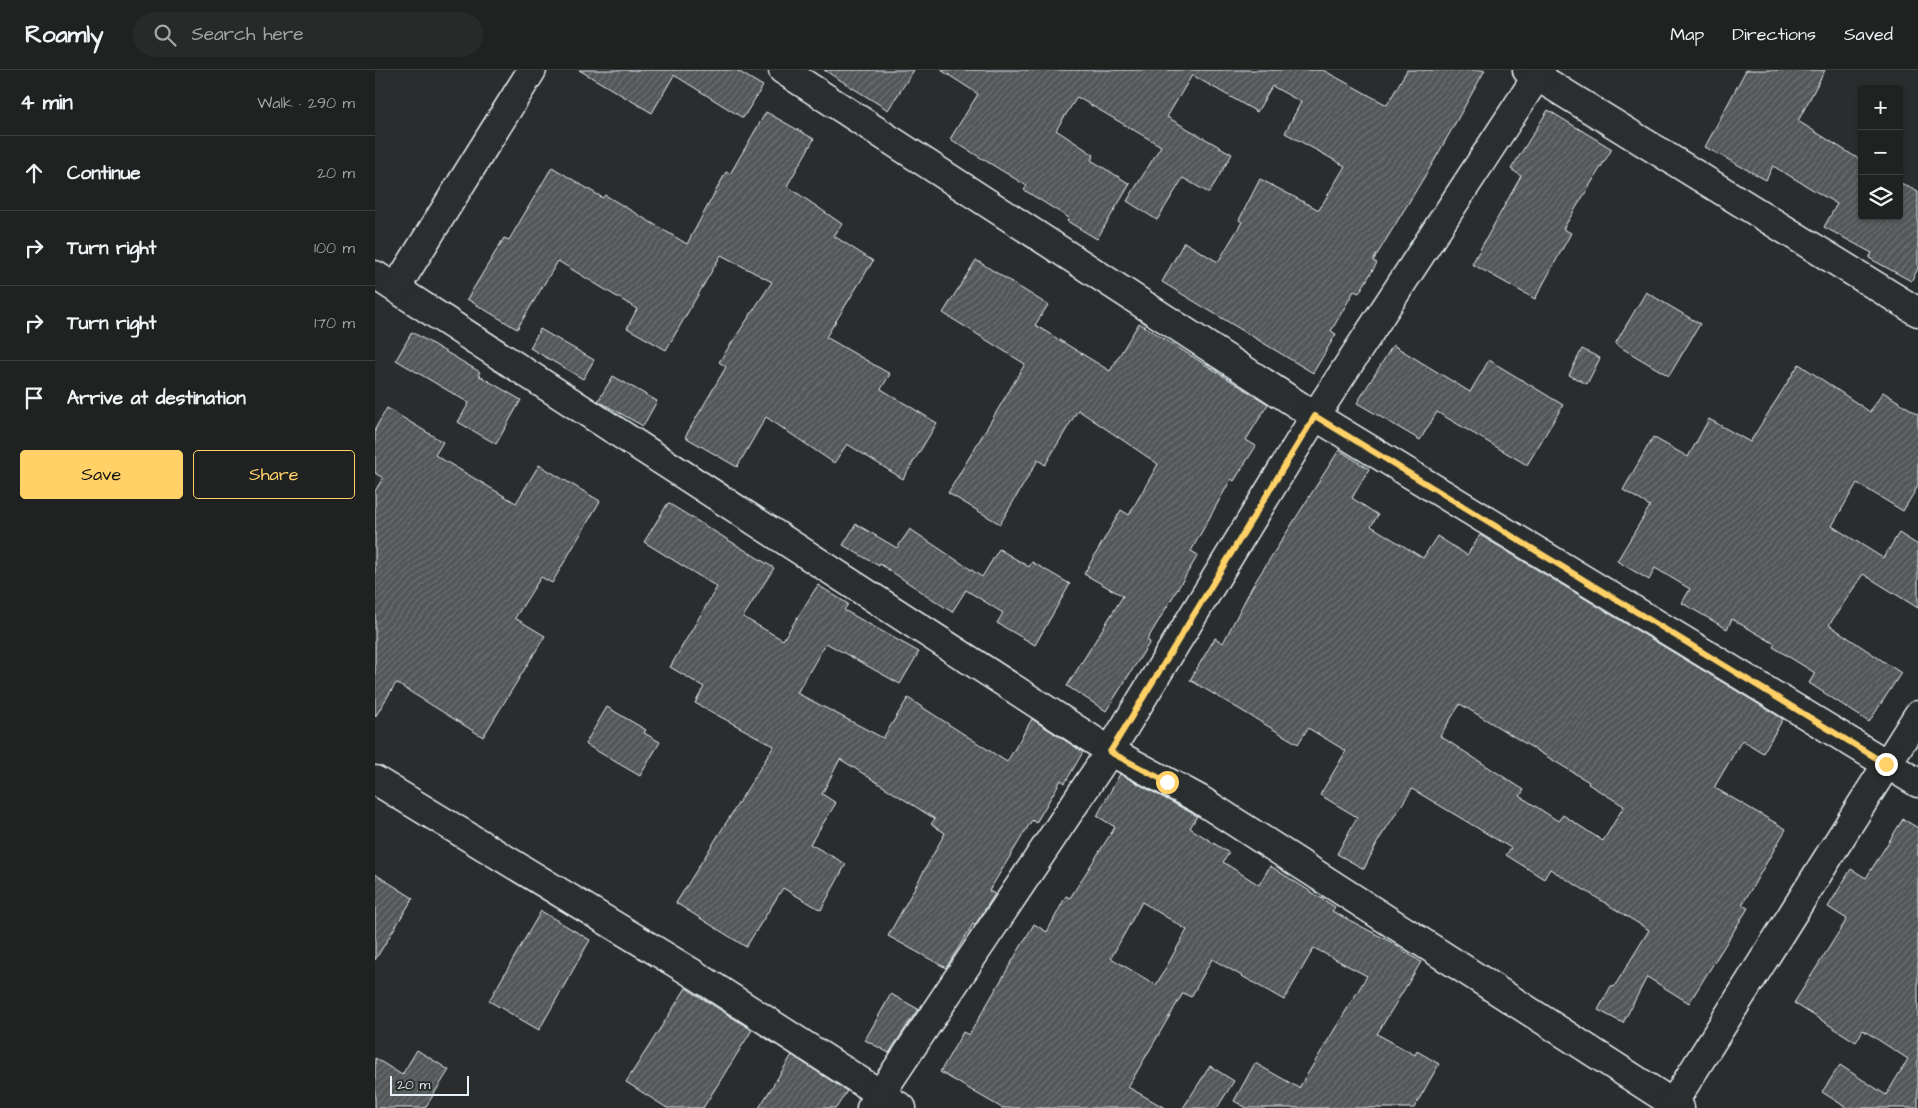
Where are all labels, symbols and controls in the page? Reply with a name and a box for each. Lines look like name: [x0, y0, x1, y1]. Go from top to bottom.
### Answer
search box: [133, 12, 483, 57]
text: Roamly: [25, 18, 103, 52]
icon: search: [151, 21, 179, 49]
text: Search here: [191, 21, 304, 48]
text: Map: [1670, 22, 1704, 47]
text: Directions: [1732, 22, 1816, 47]
text: Saved: [1844, 22, 1893, 47]
map controls: [1858, 85, 1903, 220]
button: +: [1858, 85, 1903, 130]
text: 4 min: [20, 88, 73, 117]
text: Walk · 290 m: [257, 92, 355, 114]
button: −: [1858, 130, 1903, 175]
icon: ahead: [20, 159, 48, 187]
text: Continue: [67, 160, 141, 187]
text: 20 m: [317, 162, 355, 184]
button: layers: [1858, 175, 1903, 220]
icon: right: [20, 234, 48, 262]
text: Turn right: [67, 235, 156, 262]
text: 100 m: [314, 237, 355, 259]
icon: right: [20, 309, 48, 337]
text: Turn right: [67, 310, 156, 337]
text: 170 m: [314, 312, 355, 334]
icon: arrive: [20, 384, 48, 412]
text: Arrive at destination: [67, 385, 246, 412]
button: Save: [20, 450, 183, 499]
button: Share: [193, 450, 355, 499]
route end: [1875, 753, 1898, 776]
route start: [1156, 771, 1179, 794]
scale bar: [390, 1073, 469, 1096]
text: 20 m: [397, 1075, 430, 1095]

